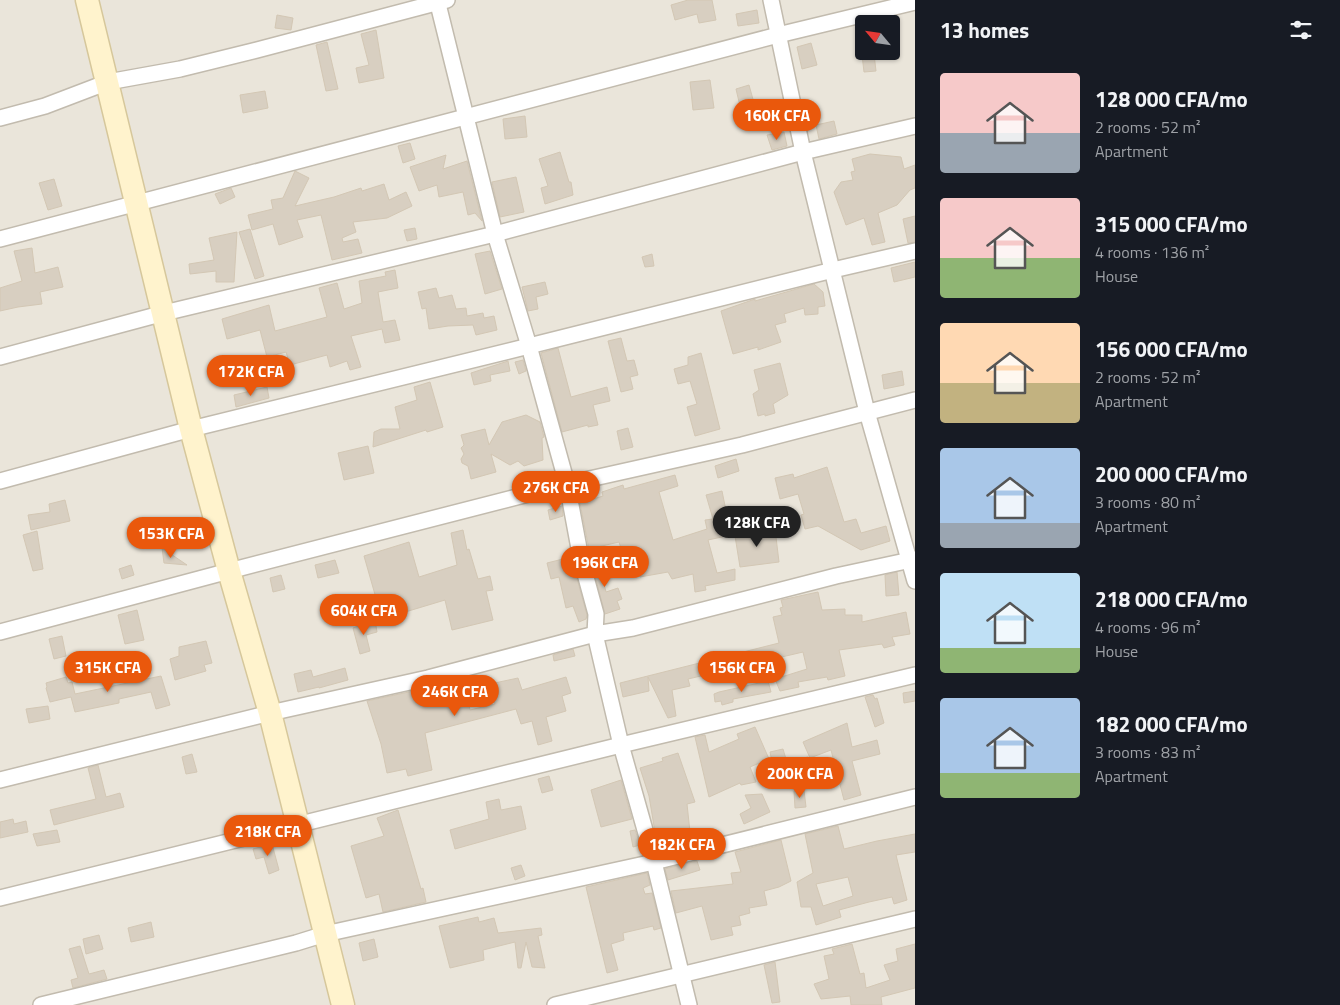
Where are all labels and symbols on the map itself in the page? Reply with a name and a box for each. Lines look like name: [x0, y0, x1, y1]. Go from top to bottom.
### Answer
north arrow: [855, 15, 900, 60]
pin: 160K CFA: [725, 98, 829, 141]
pin: 172K CFA: [199, 354, 303, 397]
pin: 276K CFA: [504, 470, 608, 513]
pin: 128K CFA: [705, 506, 809, 548]
pin: 153K CFA: [119, 516, 223, 559]
pin: 196K CFA: [553, 546, 657, 588]
pin: 604K CFA: [312, 594, 416, 636]
pin: 315K CFA: [56, 650, 160, 693]
pin: 156K CFA: [690, 650, 794, 693]
pin: 246K CFA: [403, 674, 507, 717]
pin: 200K CFA: [748, 756, 852, 799]
pin: 218K CFA: [216, 814, 320, 857]
pin: 182K CFA: [630, 828, 734, 870]

